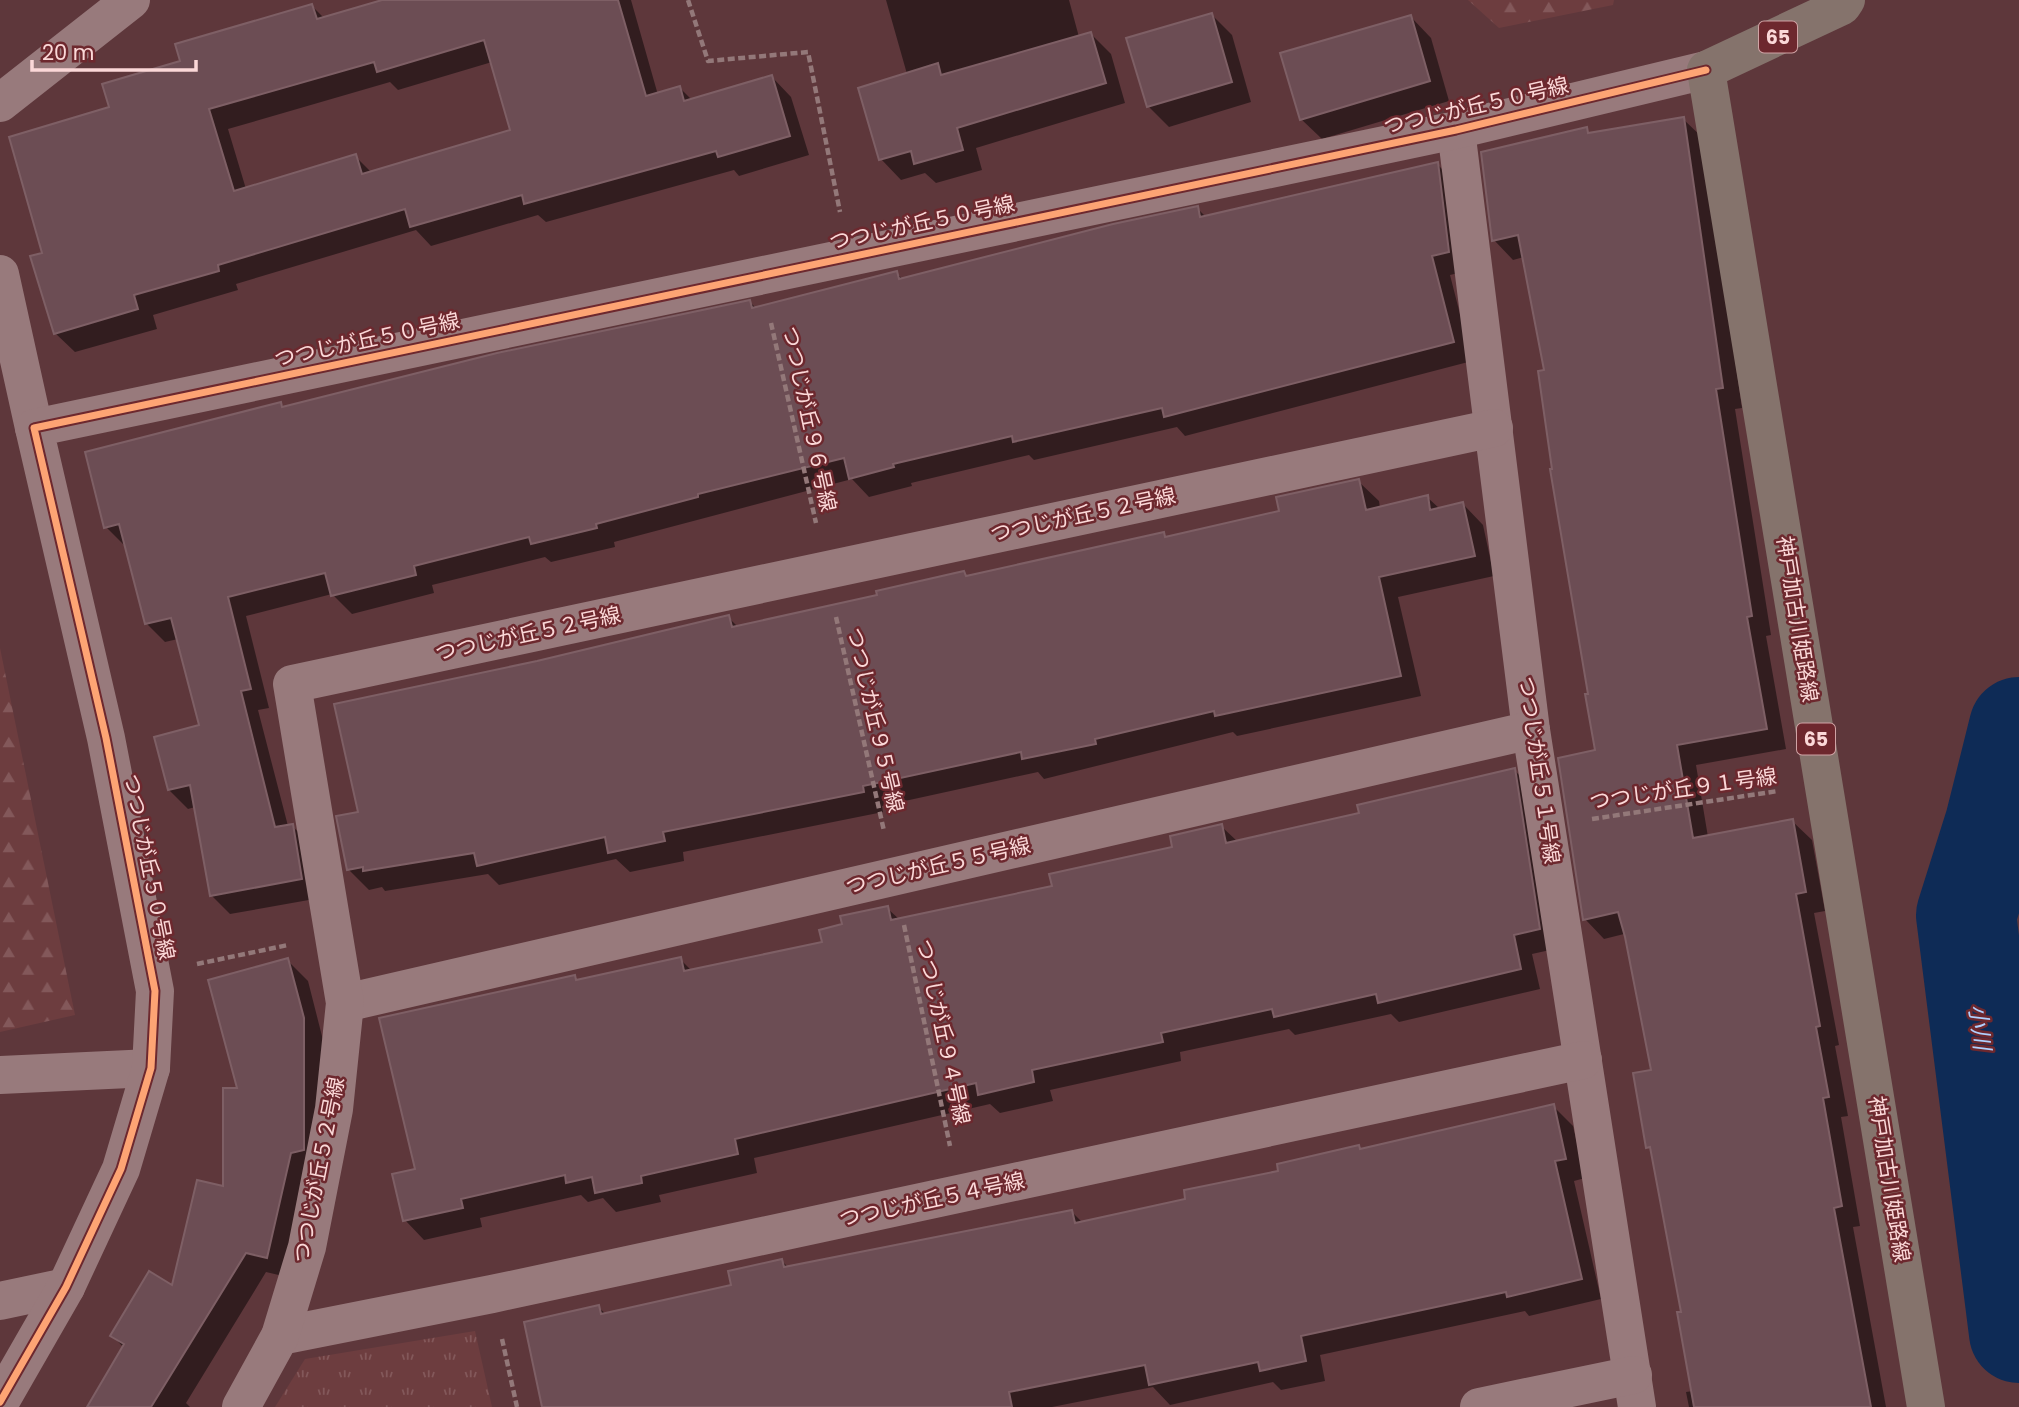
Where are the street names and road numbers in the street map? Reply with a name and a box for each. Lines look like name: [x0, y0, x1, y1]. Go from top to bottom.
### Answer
road number: 65: [1759, 22, 1797, 52]
street label: つつじが丘５０号線: [1381, 70, 1571, 141]
street label: つつじが丘５０号線: [826, 189, 1017, 256]
street label: つつじが丘５０号線: [271, 306, 462, 373]
street label: つつじが丘９６号線: [776, 323, 843, 514]
street label: つつじが丘５２号線: [987, 481, 1178, 548]
street label: 神戸加古川姫路線: [1770, 534, 1825, 704]
street label: つつじが丘５２号線: [432, 600, 623, 667]
street label: つつじが丘９５号線: [840, 625, 911, 815]
street label: つつじが丘５１号線: [1512, 674, 1567, 866]
road number: 65: [1797, 724, 1835, 754]
street label: つつじが丘９１号線: [1587, 761, 1779, 816]
street label: つつじが丘５０号線: [117, 771, 182, 962]
street label: つつじが丘５５号線: [843, 830, 1033, 901]
street label: つつじが丘９４号線: [910, 936, 977, 1127]
street label: つつじが丘５２号線: [286, 1074, 351, 1265]
street label: 神戸加古川姫路線: [1862, 1094, 1917, 1264]
street label: つつじが丘５４号線: [836, 1166, 1027, 1233]

